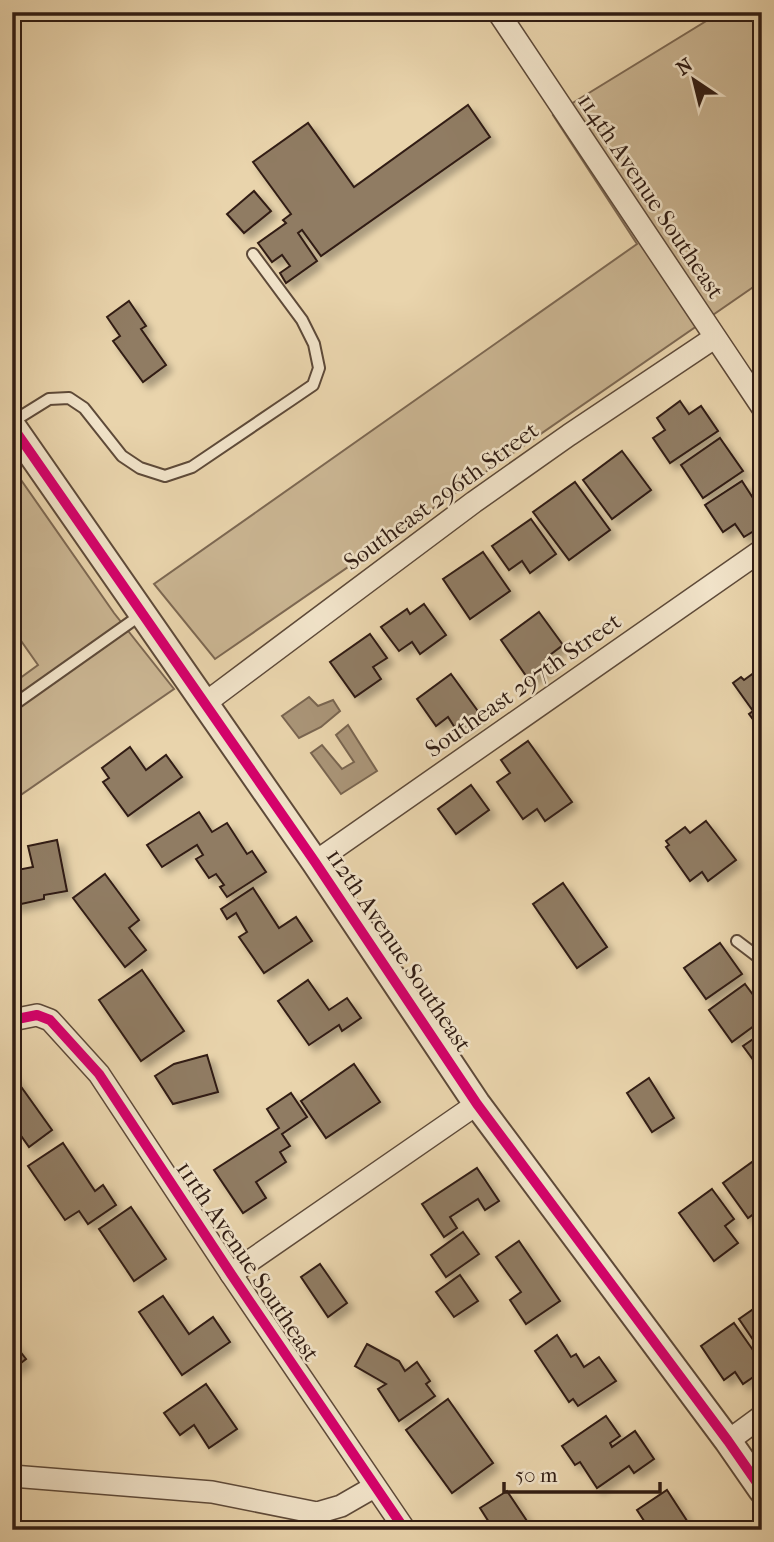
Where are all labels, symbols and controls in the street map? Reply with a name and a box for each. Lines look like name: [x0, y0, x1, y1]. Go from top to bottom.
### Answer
north arrow: [658, 46, 728, 116]
text: N: [673, 53, 698, 80]
street label: 114th Avenue Southeast: [572, 88, 730, 304]
street label: Southeast 296th Street: [338, 416, 544, 576]
street label: Southeast 297th Street: [420, 607, 627, 763]
street label: 112th Avenue Southeast: [320, 843, 478, 1057]
street label: 111th Avenue Southeast: [171, 1155, 326, 1367]
scale bar: [504, 1451, 660, 1495]
text: 50 m: [515, 1463, 558, 1487]

